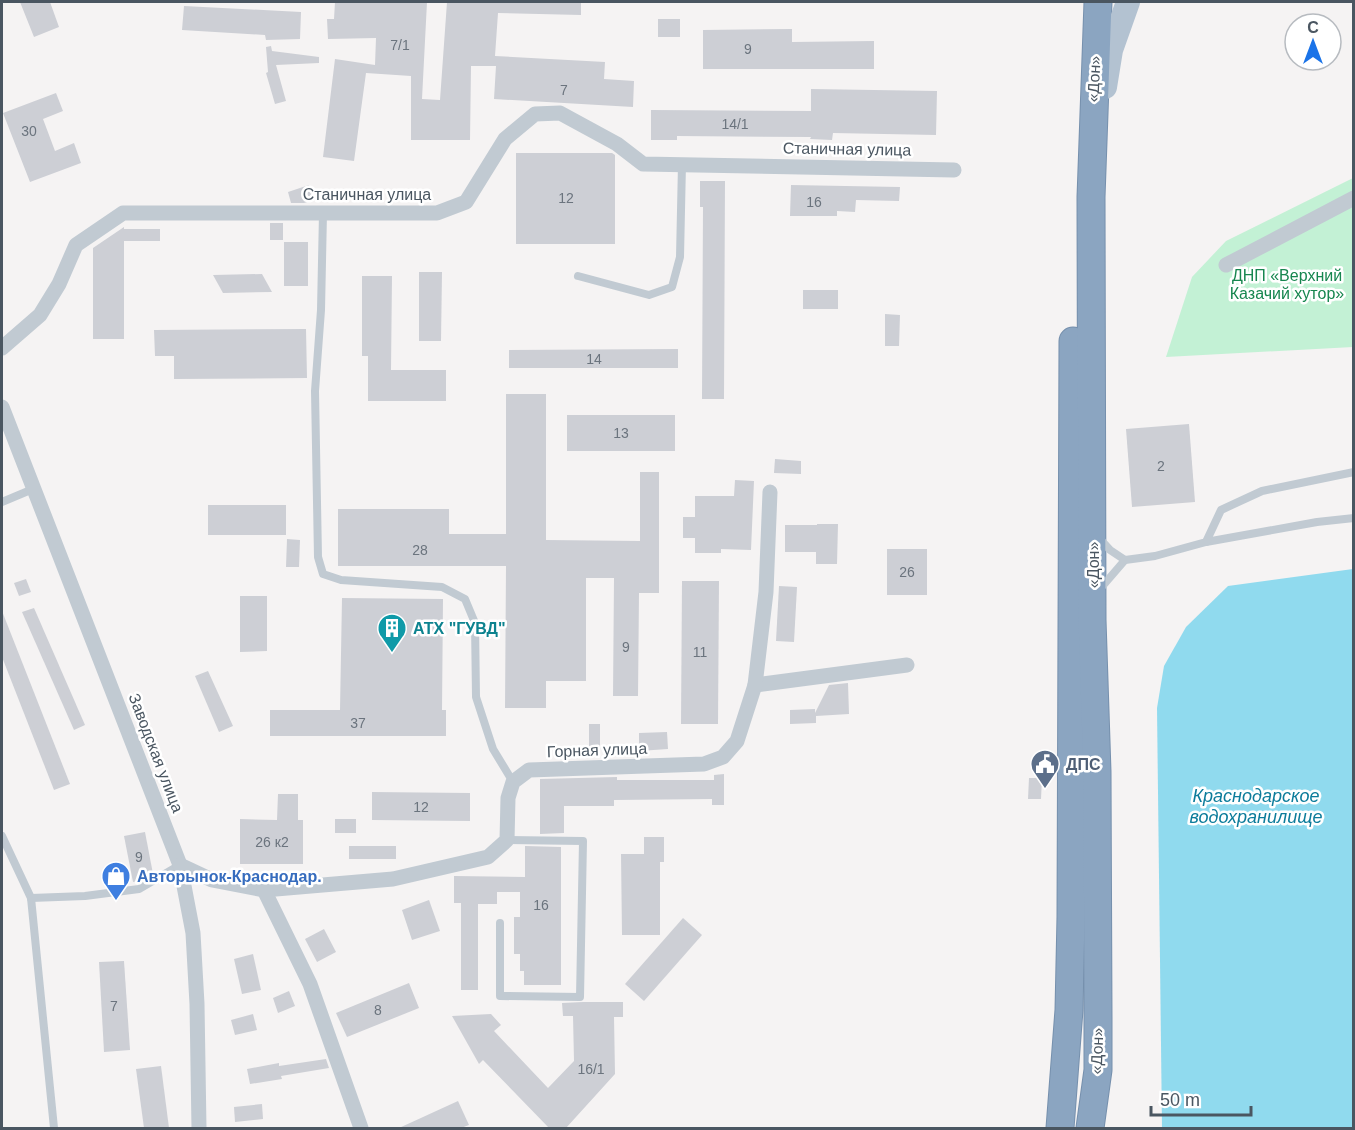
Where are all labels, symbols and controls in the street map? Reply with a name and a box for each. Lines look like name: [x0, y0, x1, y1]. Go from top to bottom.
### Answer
north arrow: [1283, 12, 1343, 72]
text: С: [1307, 19, 1319, 36]
house number: 7/1: [390, 37, 410, 53]
house number: 9: [744, 41, 752, 57]
street label: «Дон»: [1084, 55, 1104, 103]
house number: 7: [560, 82, 568, 98]
house number: 14/1: [721, 116, 749, 132]
house number: 30: [21, 123, 37, 139]
street label: Станичная улица: [783, 139, 912, 159]
street label: Станичная улица: [303, 186, 431, 203]
house number: 12: [558, 190, 574, 206]
house number: 16: [806, 194, 822, 210]
park label: ДНП «Верхний Казачий хутор»: [1230, 267, 1344, 302]
house number: 14: [586, 351, 602, 367]
house number: 13: [613, 425, 629, 441]
house number: 2: [1157, 458, 1165, 474]
house number: 28: [412, 542, 428, 558]
street label: «Дон»: [1085, 542, 1102, 588]
house number: 26: [899, 564, 915, 580]
building icon: АТХ "ГУВД": [376, 612, 408, 654]
place label: АТХ "ГУВД": [413, 620, 506, 637]
house number: 9: [622, 639, 630, 655]
house number: 11: [693, 644, 707, 660]
street label: Заводская улица: [125, 691, 187, 815]
house number: 37: [350, 715, 366, 731]
street label: Горная улица: [547, 740, 647, 760]
public building icon: ДПС: [1029, 748, 1061, 790]
place label: ДПС: [1066, 756, 1101, 773]
water label: Краснодарское водохранилище: [1189, 786, 1323, 827]
house number: 12: [413, 799, 429, 815]
house number: 26 к2: [255, 834, 289, 850]
house number: 9: [135, 849, 143, 865]
shop icon: Авторынок-Краснодар.: [100, 860, 132, 902]
place label: Авторынок-Краснодар.: [137, 868, 322, 885]
house number: 16: [533, 897, 549, 913]
house number: 7: [110, 998, 118, 1014]
house number: 8: [374, 1002, 382, 1018]
street label: «Дон»: [1088, 1027, 1106, 1075]
house number: 16/1: [577, 1061, 605, 1077]
scale bar: [1151, 1079, 1252, 1117]
text: 50 m: [1160, 1090, 1200, 1110]

